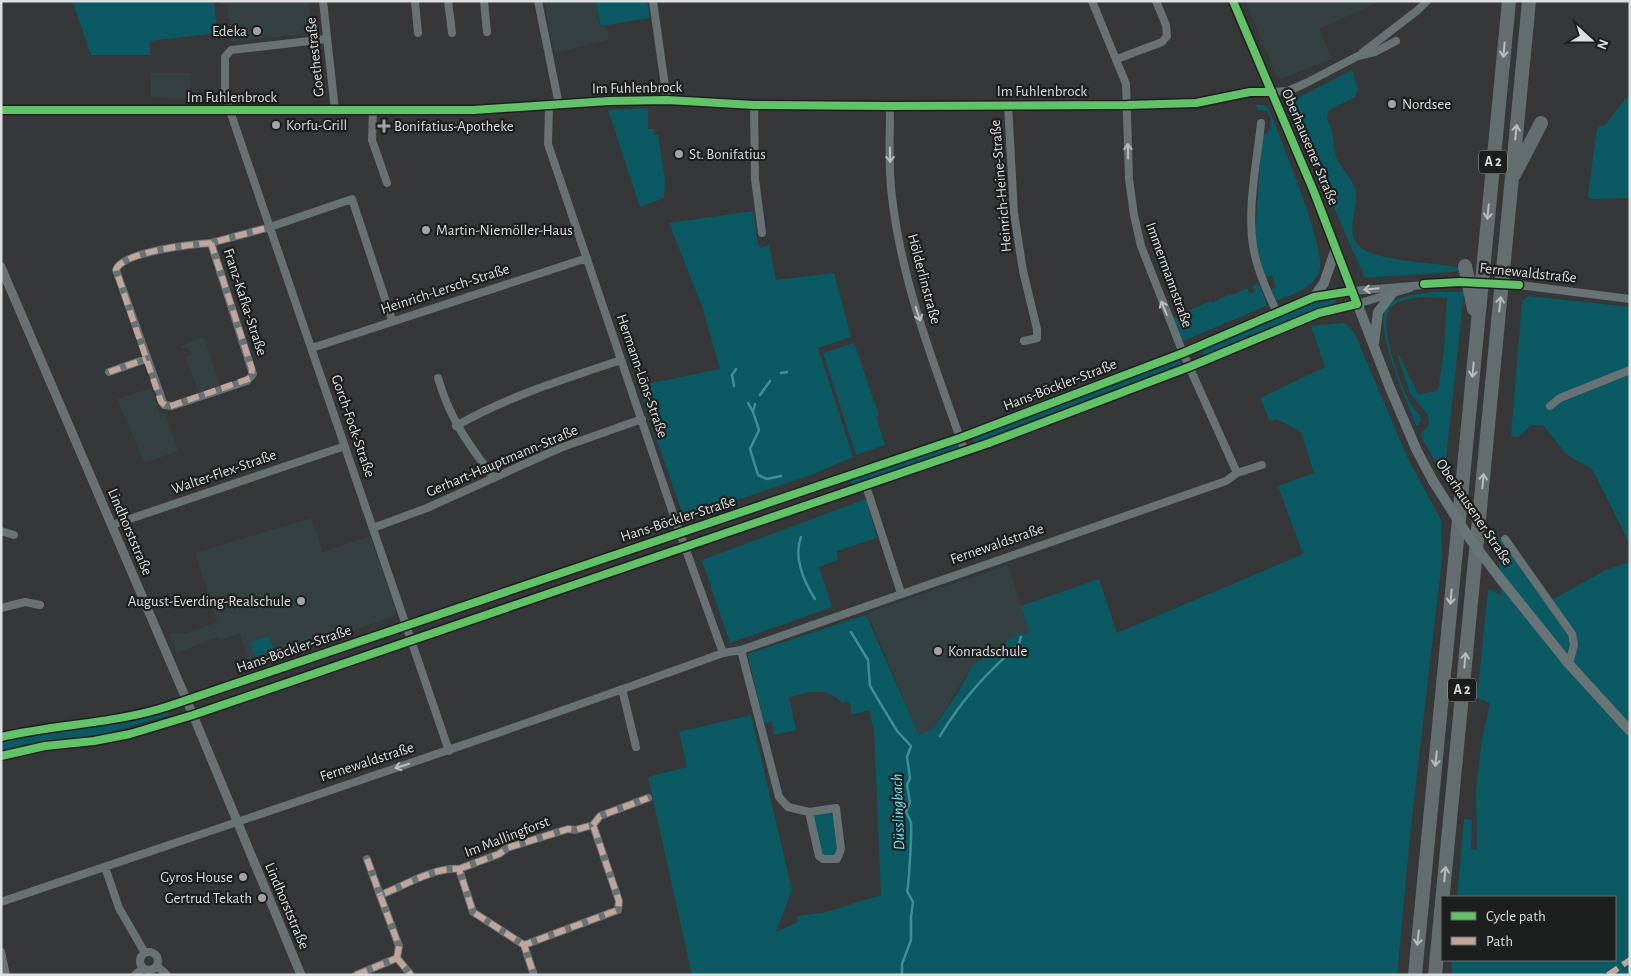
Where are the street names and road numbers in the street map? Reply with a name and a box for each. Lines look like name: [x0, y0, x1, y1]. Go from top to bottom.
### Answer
street label: Goethestraße: [303, 17, 327, 97]
street label: Im Fuhlenbrock: [592, 80, 682, 96]
street label: Im Fuhlenbrock: [997, 84, 1087, 99]
street label: Oberhausener Straße: [1279, 87, 1341, 207]
street label: Im Fuhlenbrock: [187, 90, 277, 105]
street label: Heinrich-Heine-Straße: [988, 119, 1014, 253]
road number: A 2: [1479, 150, 1507, 173]
street label: Immermannstraße: [1143, 220, 1195, 330]
street label: Hölderlinstraße: [905, 232, 943, 326]
street label: Franz-Kafka-Straße: [221, 246, 269, 358]
street label: Fernewaldstraße: [1479, 260, 1578, 286]
street label: Heinrich-Lersch-Straße: [379, 261, 511, 317]
street label: Hermann-Löns-Straße: [614, 312, 670, 440]
street label: Hans-Böckler-Straße: [1001, 356, 1119, 414]
street label: Gorch-Fock-Straße: [328, 373, 378, 479]
street label: Gerhart-Hauptmann-Straße: [424, 422, 580, 500]
street label: Walter-Flex-Straße: [170, 447, 278, 497]
street label: Oberhausener Straße: [1433, 456, 1515, 568]
street label: Lindhorststraße: [105, 486, 155, 578]
street label: Hans-Böckler-Straße: [618, 493, 738, 545]
street label: Fernewaldstraße: [948, 521, 1046, 567]
street label: Hans-Böckler-Straße: [235, 622, 353, 676]
road number: A 2: [1448, 678, 1476, 702]
street label: Fernewaldstraße: [318, 740, 416, 784]
street label: Im Mallingforst: [462, 814, 552, 860]
street label: Lindhorststraße: [262, 860, 312, 952]

